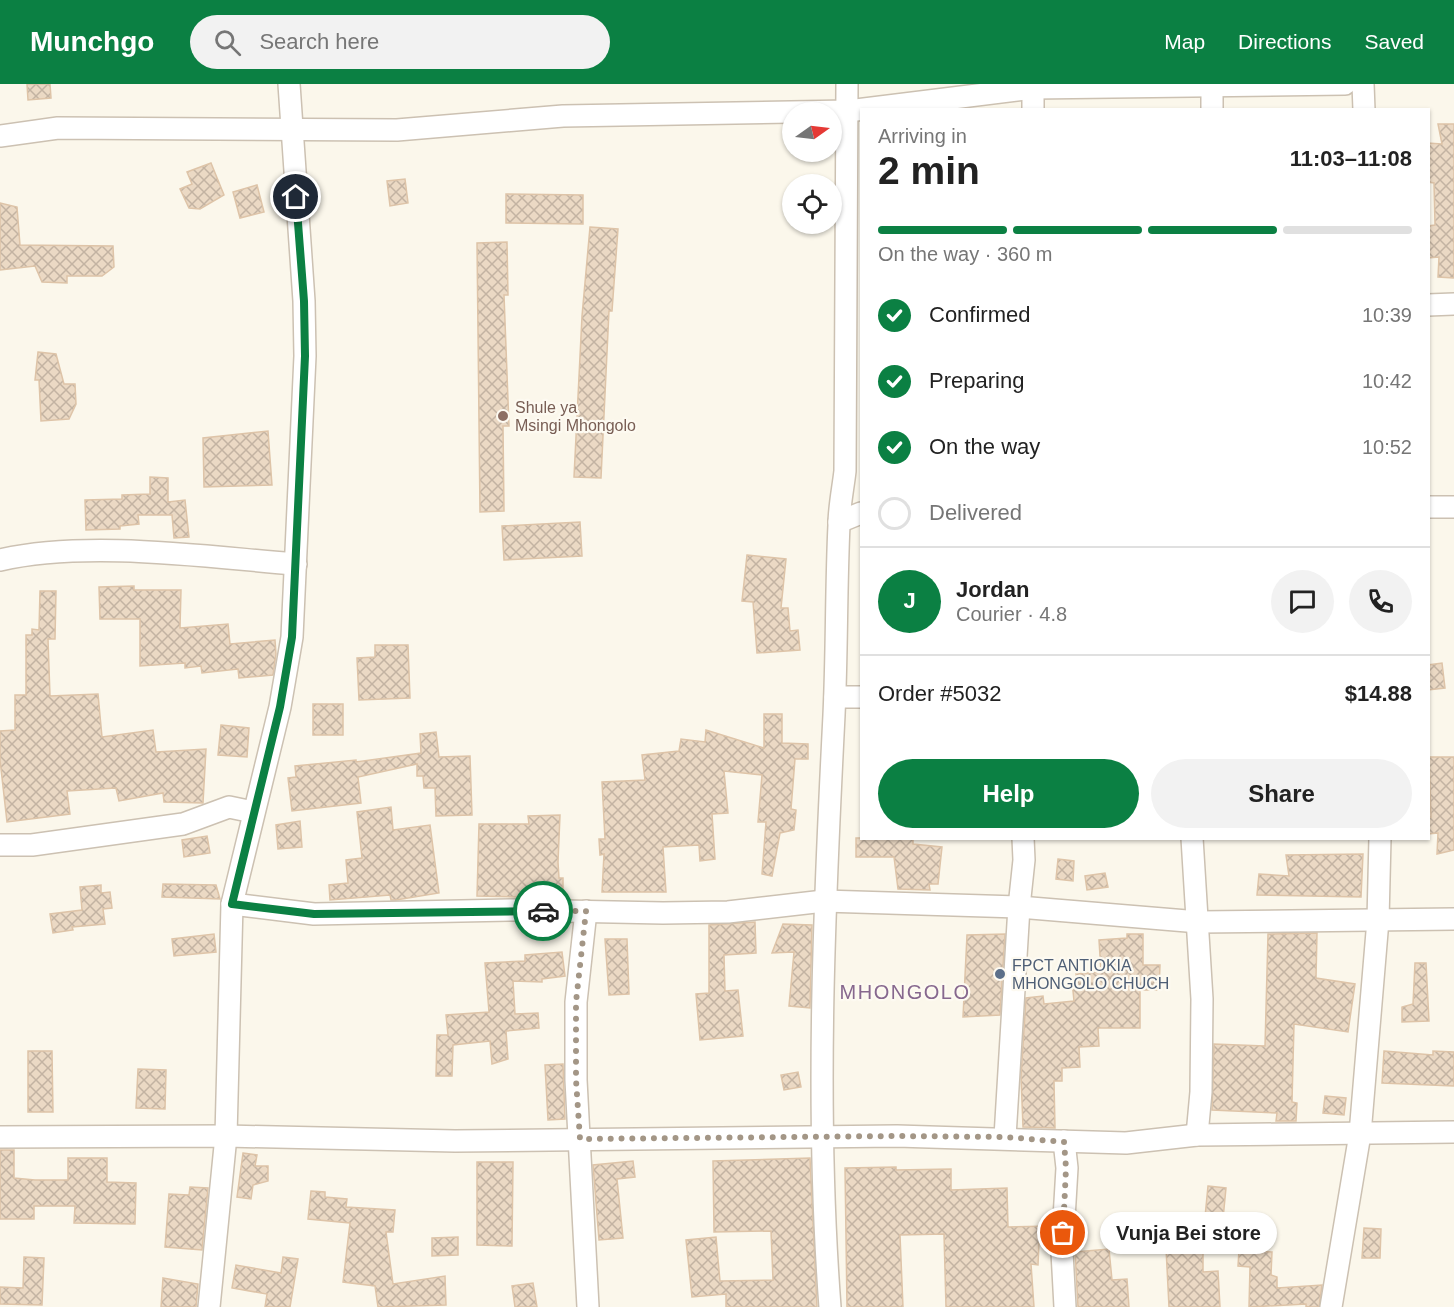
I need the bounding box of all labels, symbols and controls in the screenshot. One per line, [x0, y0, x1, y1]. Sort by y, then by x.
search box [190, 15, 610, 69]
text: Munchgo [30, 26, 154, 57]
icon: search [211, 26, 244, 59]
text: Search here [259, 29, 379, 54]
text: Map [1164, 30, 1205, 53]
text: Directions [1238, 30, 1331, 53]
text: Saved [1364, 30, 1424, 53]
north arrow [782, 102, 842, 162]
map controls [782, 102, 842, 234]
text: Arriving in [878, 125, 967, 147]
text: 11:03–11:08 [1290, 146, 1412, 171]
text: 2 min [878, 149, 980, 192]
pin [270, 171, 321, 222]
button: locate [782, 174, 842, 234]
icon: home [279, 180, 312, 213]
text: On the way · 360 m [878, 243, 1053, 265]
icon: check [878, 299, 911, 332]
text: Confirmed [929, 302, 1030, 327]
text: 10:39 [1362, 304, 1412, 326]
icon: check [878, 365, 911, 398]
text: Preparing [929, 368, 1024, 393]
text: 10:42 [1362, 370, 1412, 392]
place label: Shule ya Msingi Mhongolo [515, 399, 636, 434]
marker: Shule ya Msingi Mhongolo [496, 409, 510, 423]
icon: check [878, 431, 911, 464]
text: On the way [929, 434, 1040, 459]
text: 10:52 [1362, 436, 1412, 458]
text: Delivered [929, 500, 1022, 525]
button: chat [1271, 570, 1334, 633]
button: phone [1349, 570, 1412, 633]
text: Jordan [956, 577, 1029, 602]
text: J [903, 588, 916, 613]
text: Courier · 4.8 [956, 603, 1067, 625]
text: Order #5032 [878, 681, 1002, 706]
text: $14.88 [1345, 681, 1412, 706]
button: Help [878, 759, 1139, 828]
button: Share [1151, 759, 1412, 828]
courier [513, 881, 573, 941]
icon: car [527, 895, 560, 928]
place label: FPCT ANTIOKIA MHONGOLO CHUCH [1012, 957, 1169, 992]
marker: FPCT ANTIOKIA MHONGOLO CHUCH [993, 967, 1007, 981]
district label: MHONGOLO [840, 981, 970, 1003]
pin [1037, 1207, 1088, 1258]
callout: Vunja Bei store [1099, 1212, 1276, 1254]
icon: bag [1046, 1216, 1079, 1249]
text: Vunja Bei store [1116, 1222, 1261, 1244]

